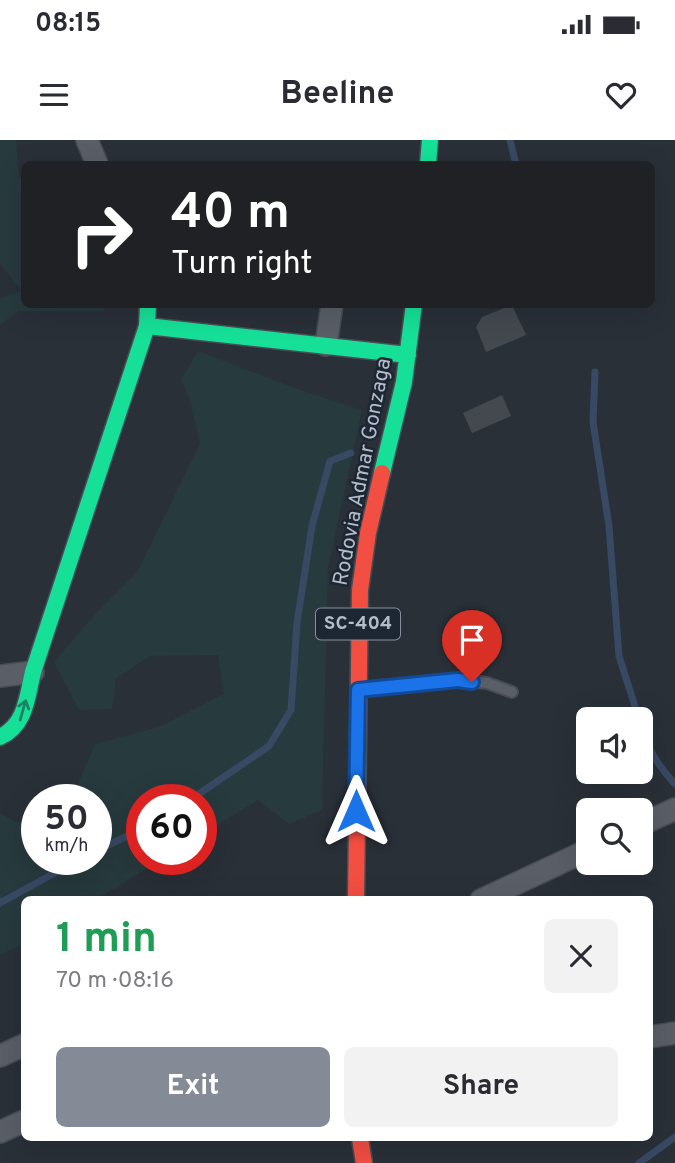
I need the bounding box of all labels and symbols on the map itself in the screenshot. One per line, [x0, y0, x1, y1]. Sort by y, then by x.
street label: Rodovia Admar Gonzaga [328, 356, 398, 588]
road number: SC-404 [316, 608, 400, 639]
pin [442, 610, 502, 682]
one-way arrow [18, 699, 31, 721]
position arrow [319, 774, 393, 848]
speed limit sign: 60 [126, 784, 217, 875]

